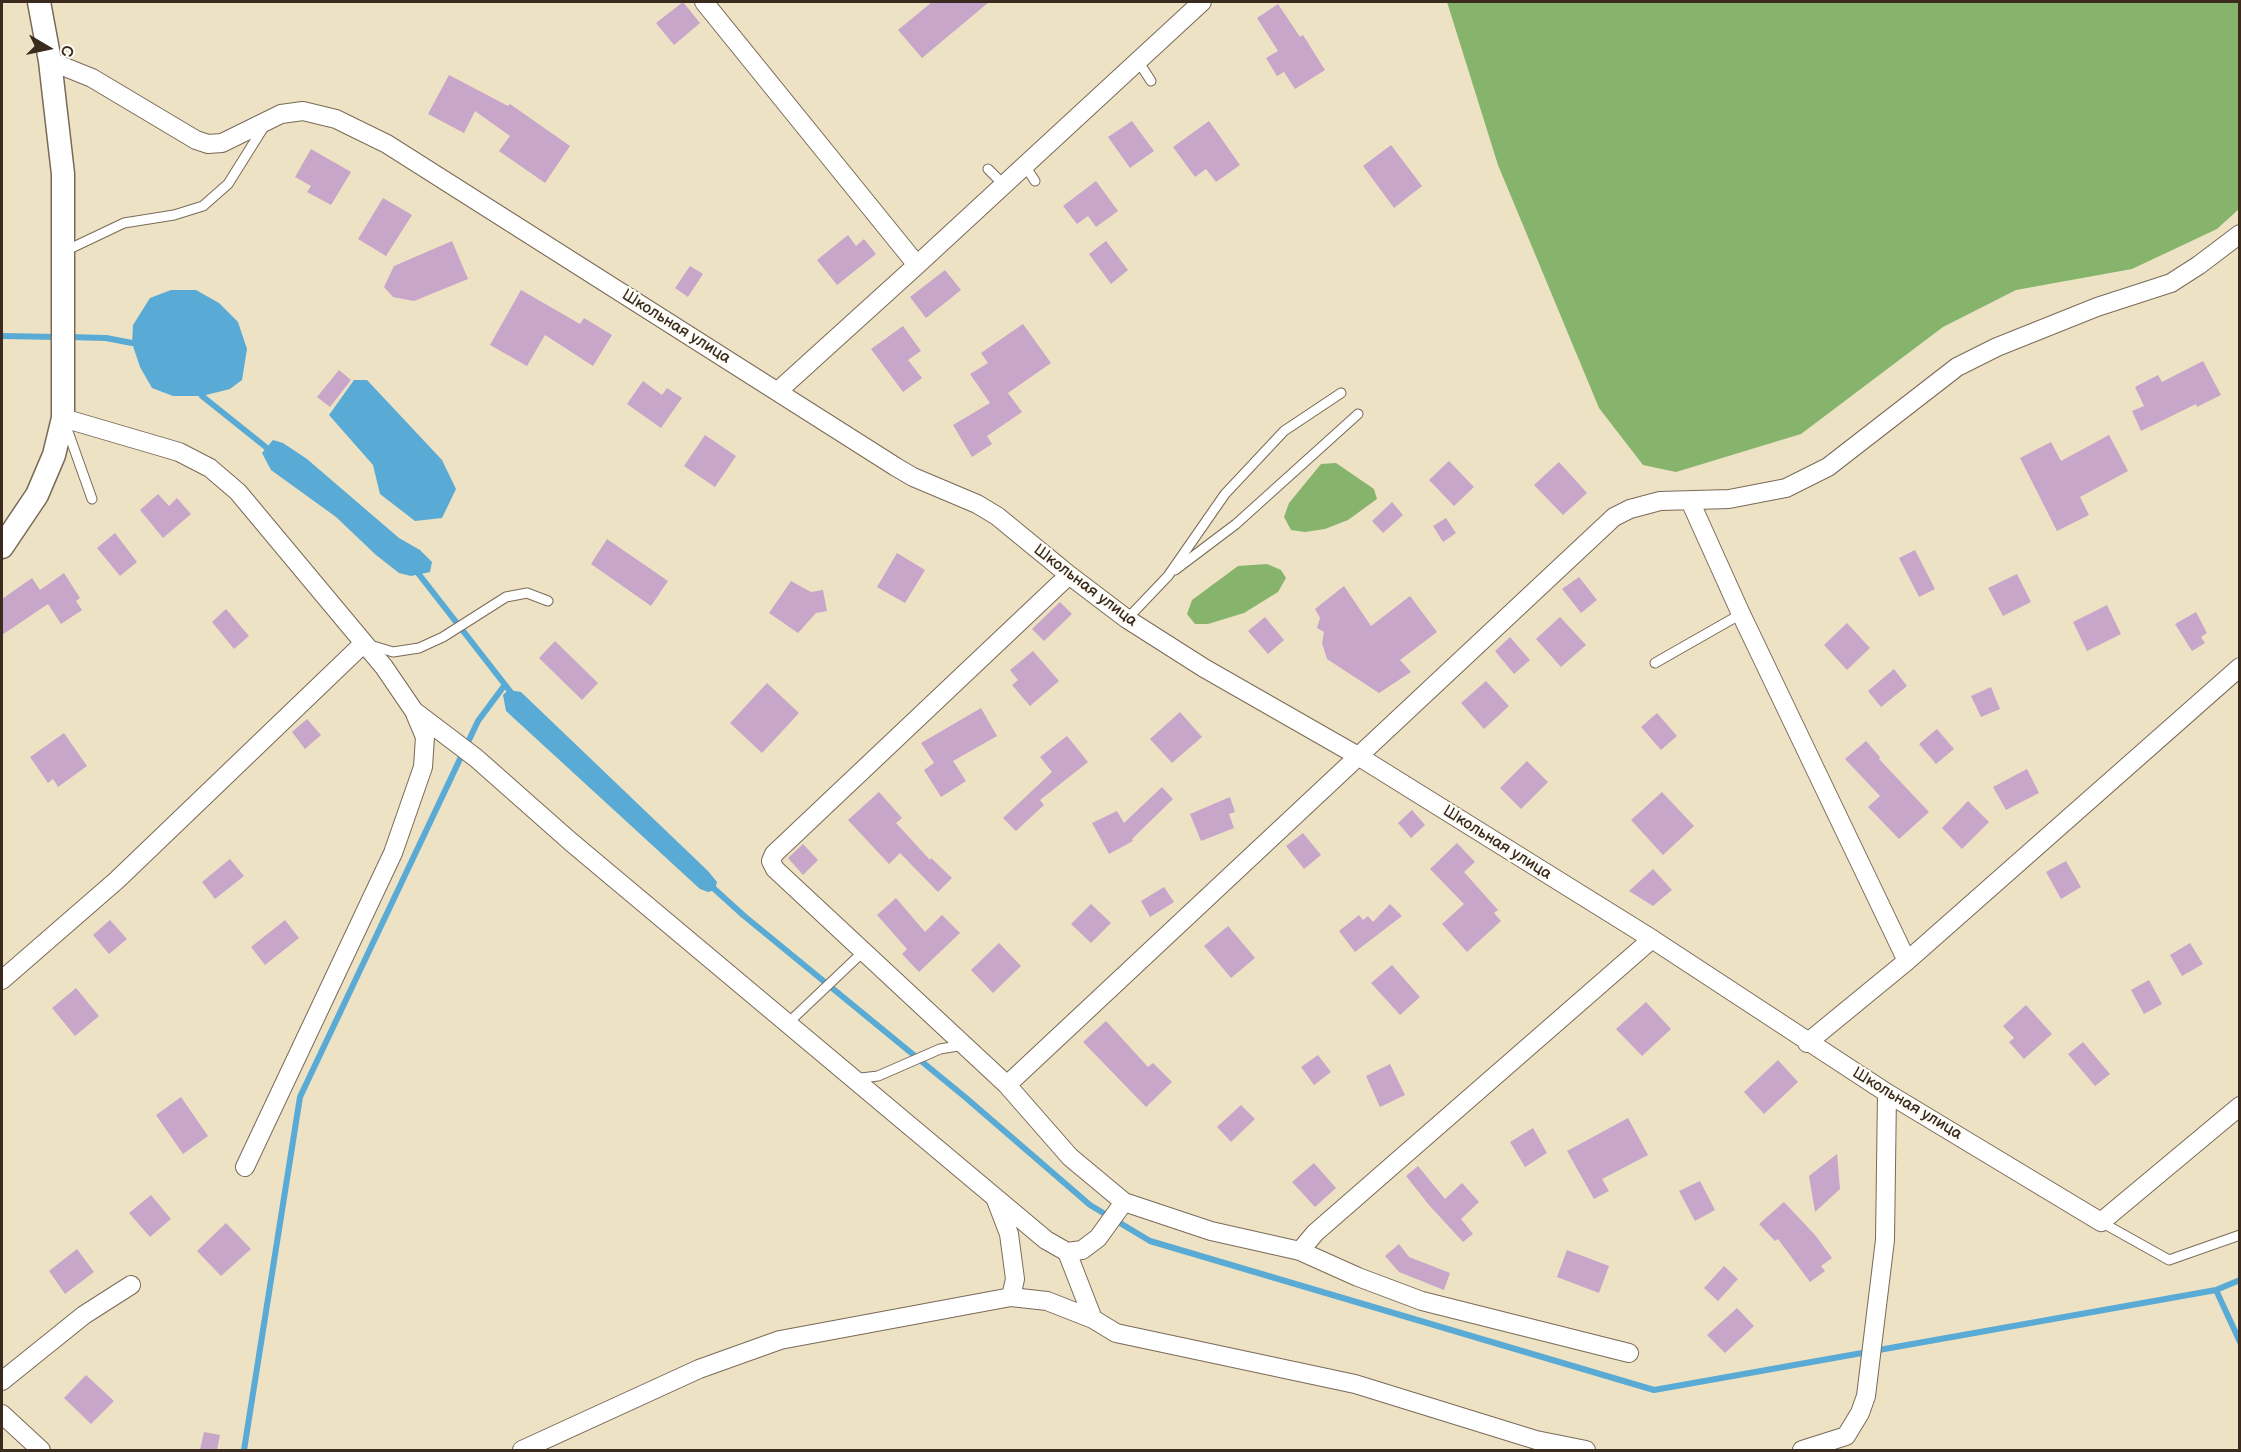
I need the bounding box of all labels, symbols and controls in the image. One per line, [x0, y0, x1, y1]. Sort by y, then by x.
north arrow [18, 18, 78, 78]
text: С [56, 44, 77, 58]
street label: Школьная улица [618, 286, 734, 368]
street label: Школьная улица [1029, 541, 1141, 631]
street label: Школьная улица [1439, 802, 1555, 884]
street label: Школьная улица [1849, 1064, 1965, 1144]

